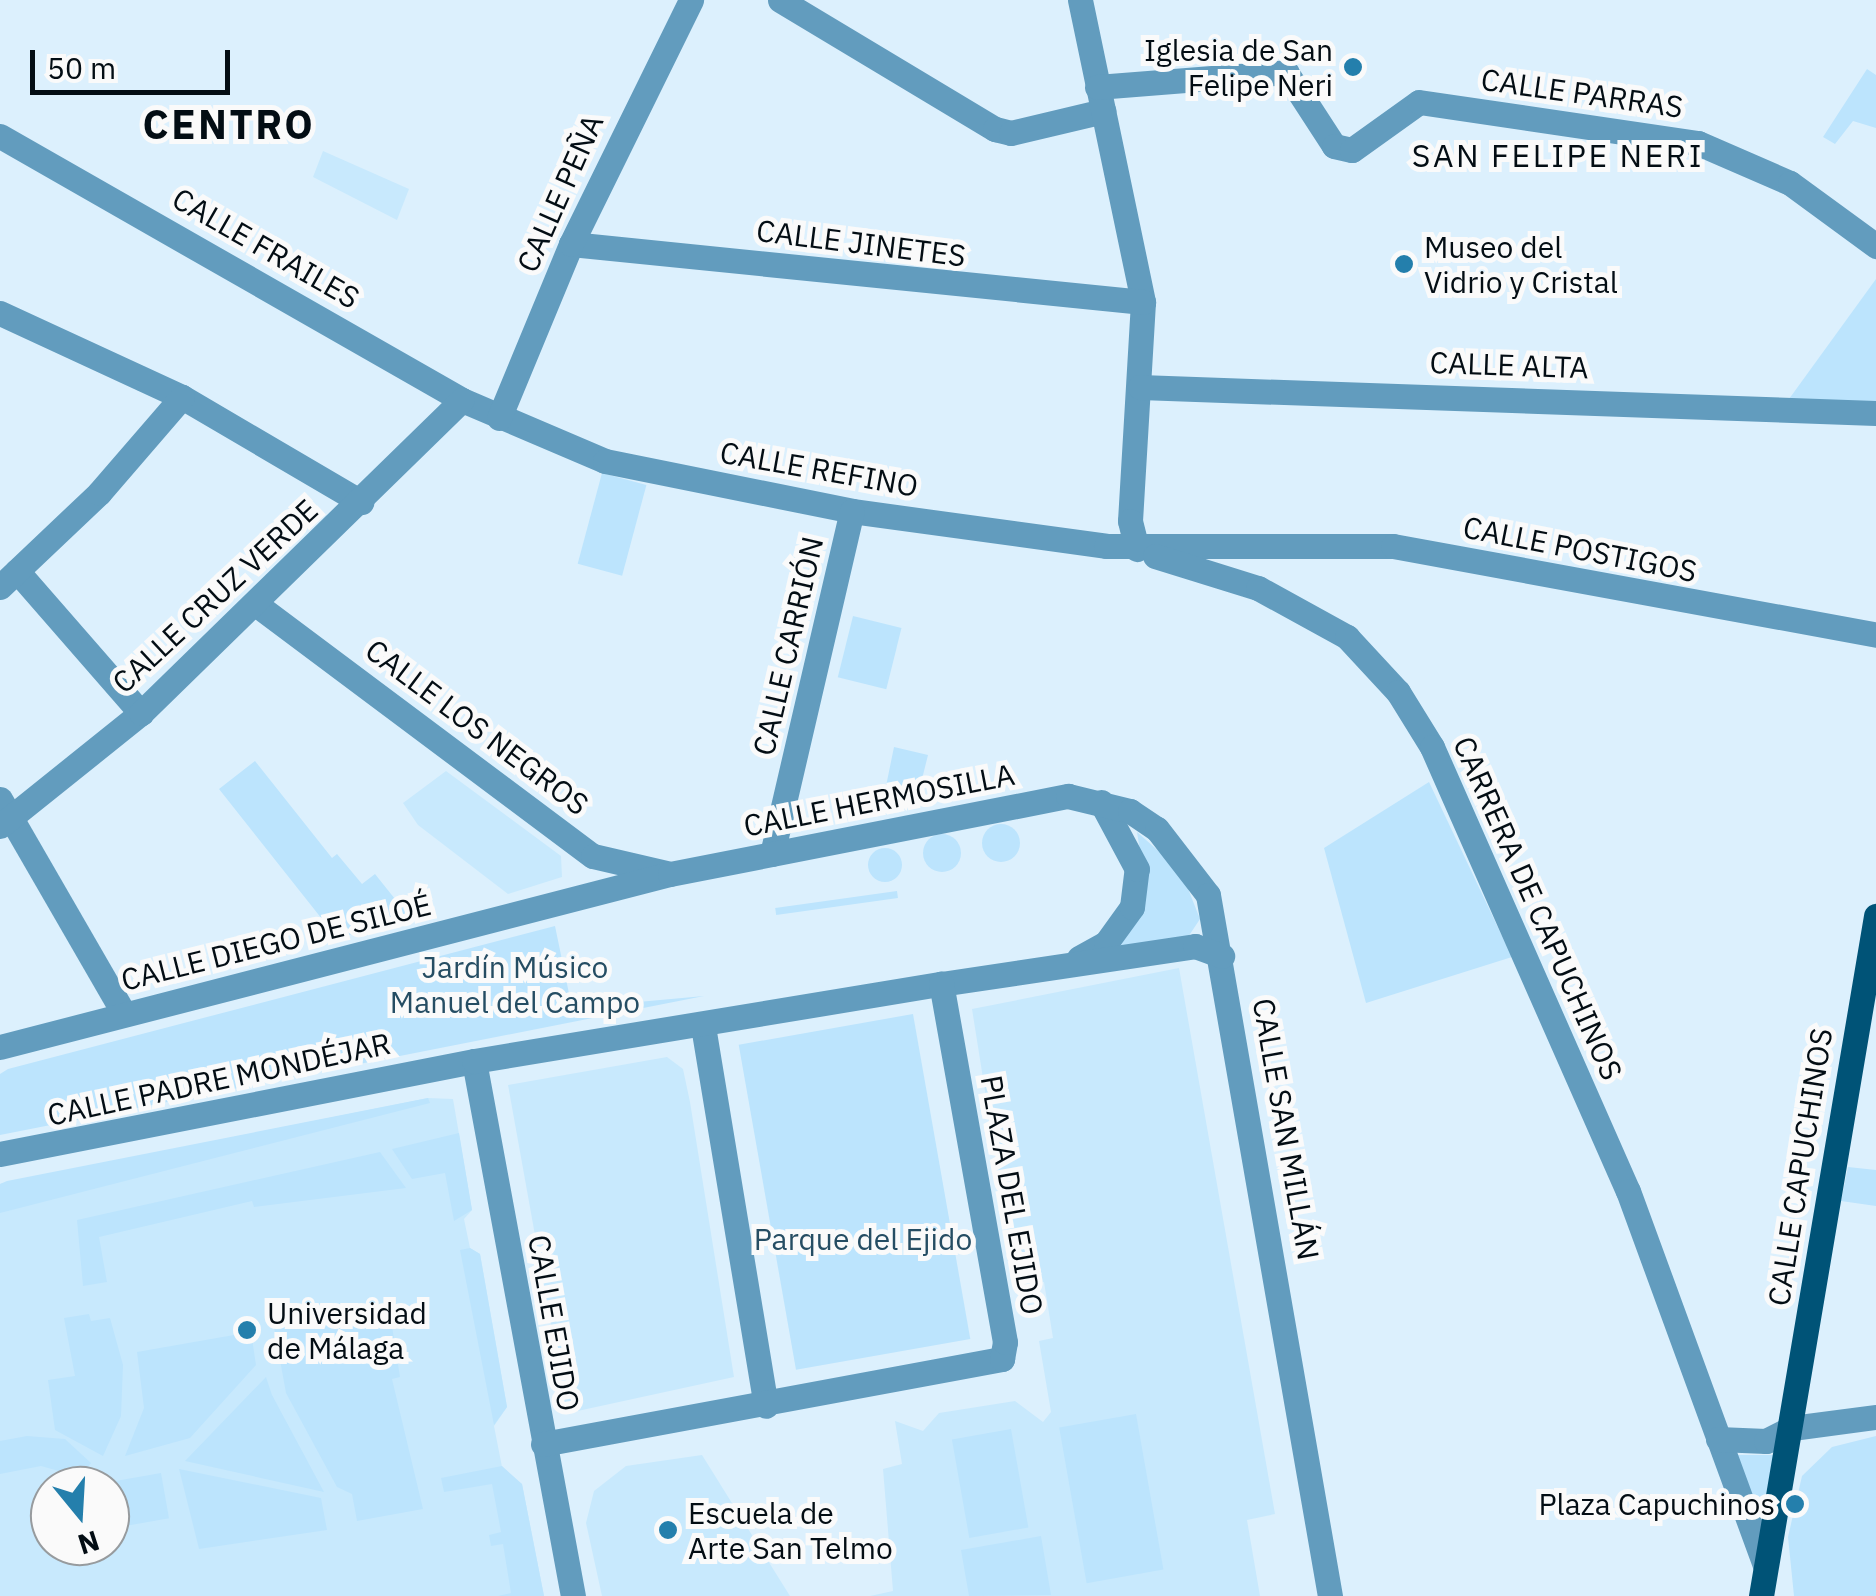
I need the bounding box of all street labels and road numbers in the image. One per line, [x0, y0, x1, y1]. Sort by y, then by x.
street label: CALLE PARRAS [1479, 61, 1685, 125]
street label: CALLE PEÑA [509, 109, 611, 277]
street label: CALLE FRAILES [166, 180, 366, 316]
street label: CALLE JINETES [754, 212, 968, 274]
street label: CALLE ALTA [1429, 344, 1589, 386]
street label: CALLE REFINO [717, 434, 921, 504]
street label: CALLE CRUZ VERDE [105, 492, 325, 700]
street label: CALLE POSTIGOS [1460, 509, 1700, 589]
street label: CALLE CARRIÓN [745, 533, 831, 759]
street label: CALLE LOS NEGROS [359, 632, 595, 822]
street label: CARRERA DE CAPUCHINOS [1446, 731, 1630, 1085]
street label: CALLE HERMOSILLA [740, 756, 1018, 844]
street label: CALLE DIEGO DE SILOÉ [117, 886, 435, 998]
street label: CALLE SAN MILLÁN [1245, 995, 1327, 1263]
street label: CALLE PADRE MONDÉJAR [44, 1025, 394, 1133]
street label: CALLE CAPUCHINOS [1760, 1026, 1840, 1308]
street label: PLAZA DEL EJIDO [973, 1073, 1051, 1317]
street label: CALLE EJIDO [521, 1232, 587, 1414]

